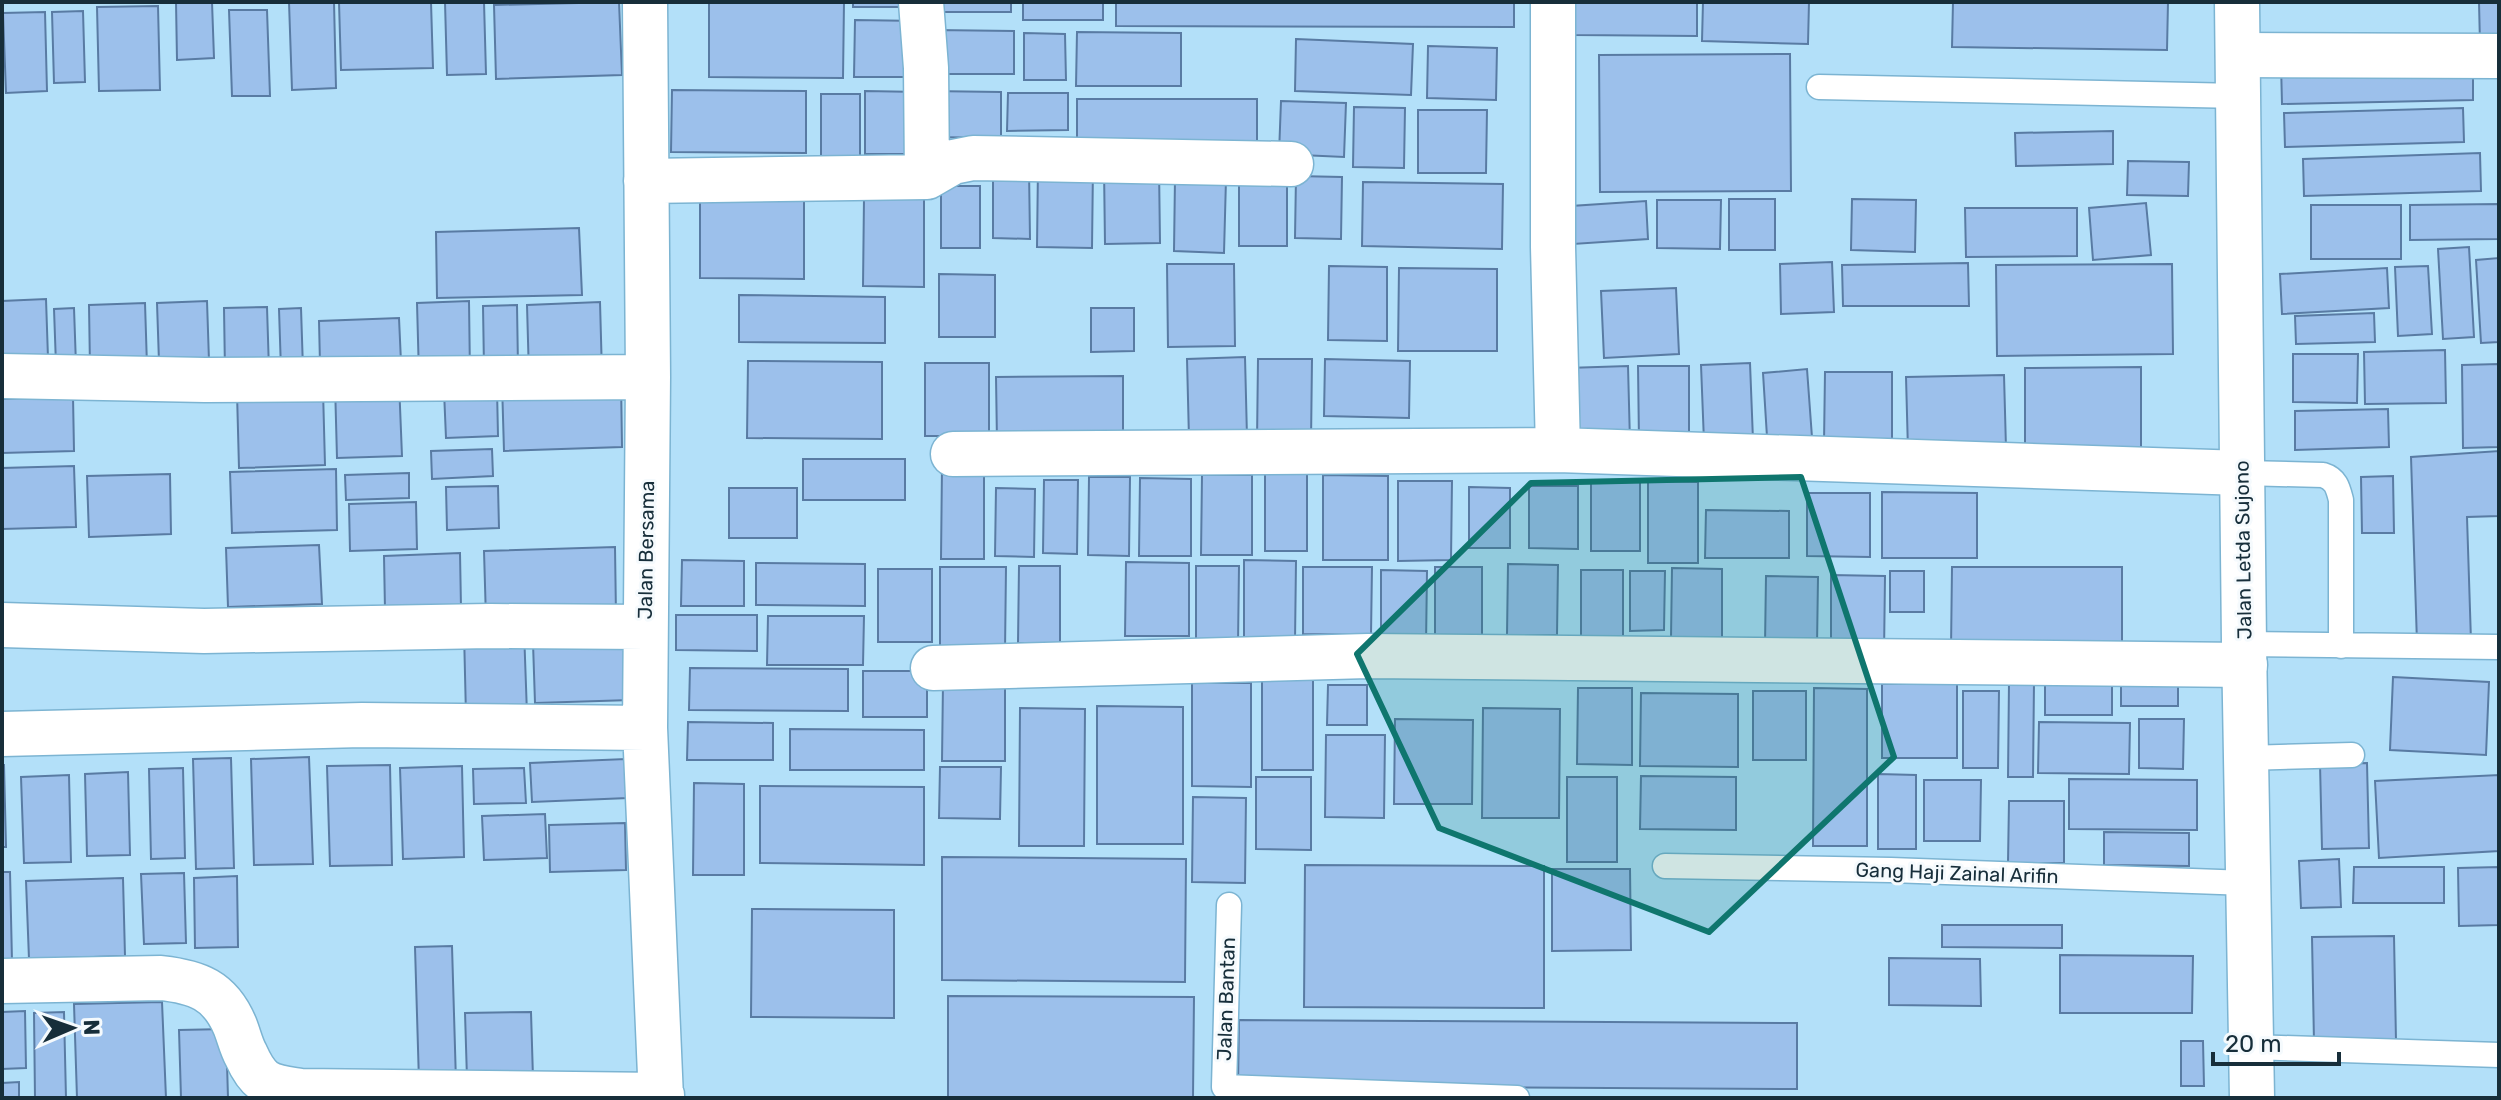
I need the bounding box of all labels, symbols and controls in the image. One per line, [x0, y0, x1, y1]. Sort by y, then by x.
street label: Jalan Letda Sujono [2229, 460, 2257, 640]
street label: Jalan Bersama [633, 480, 659, 620]
street label: Gang Haji Zainal Arifin [1855, 857, 2059, 889]
street label: Jalan Bantan [1212, 937, 1240, 1061]
north arrow [32, 988, 112, 1068]
scale bar [2213, 1016, 2339, 1066]
text: N [78, 1019, 105, 1036]
text: 20 m [2225, 1030, 2282, 1058]

